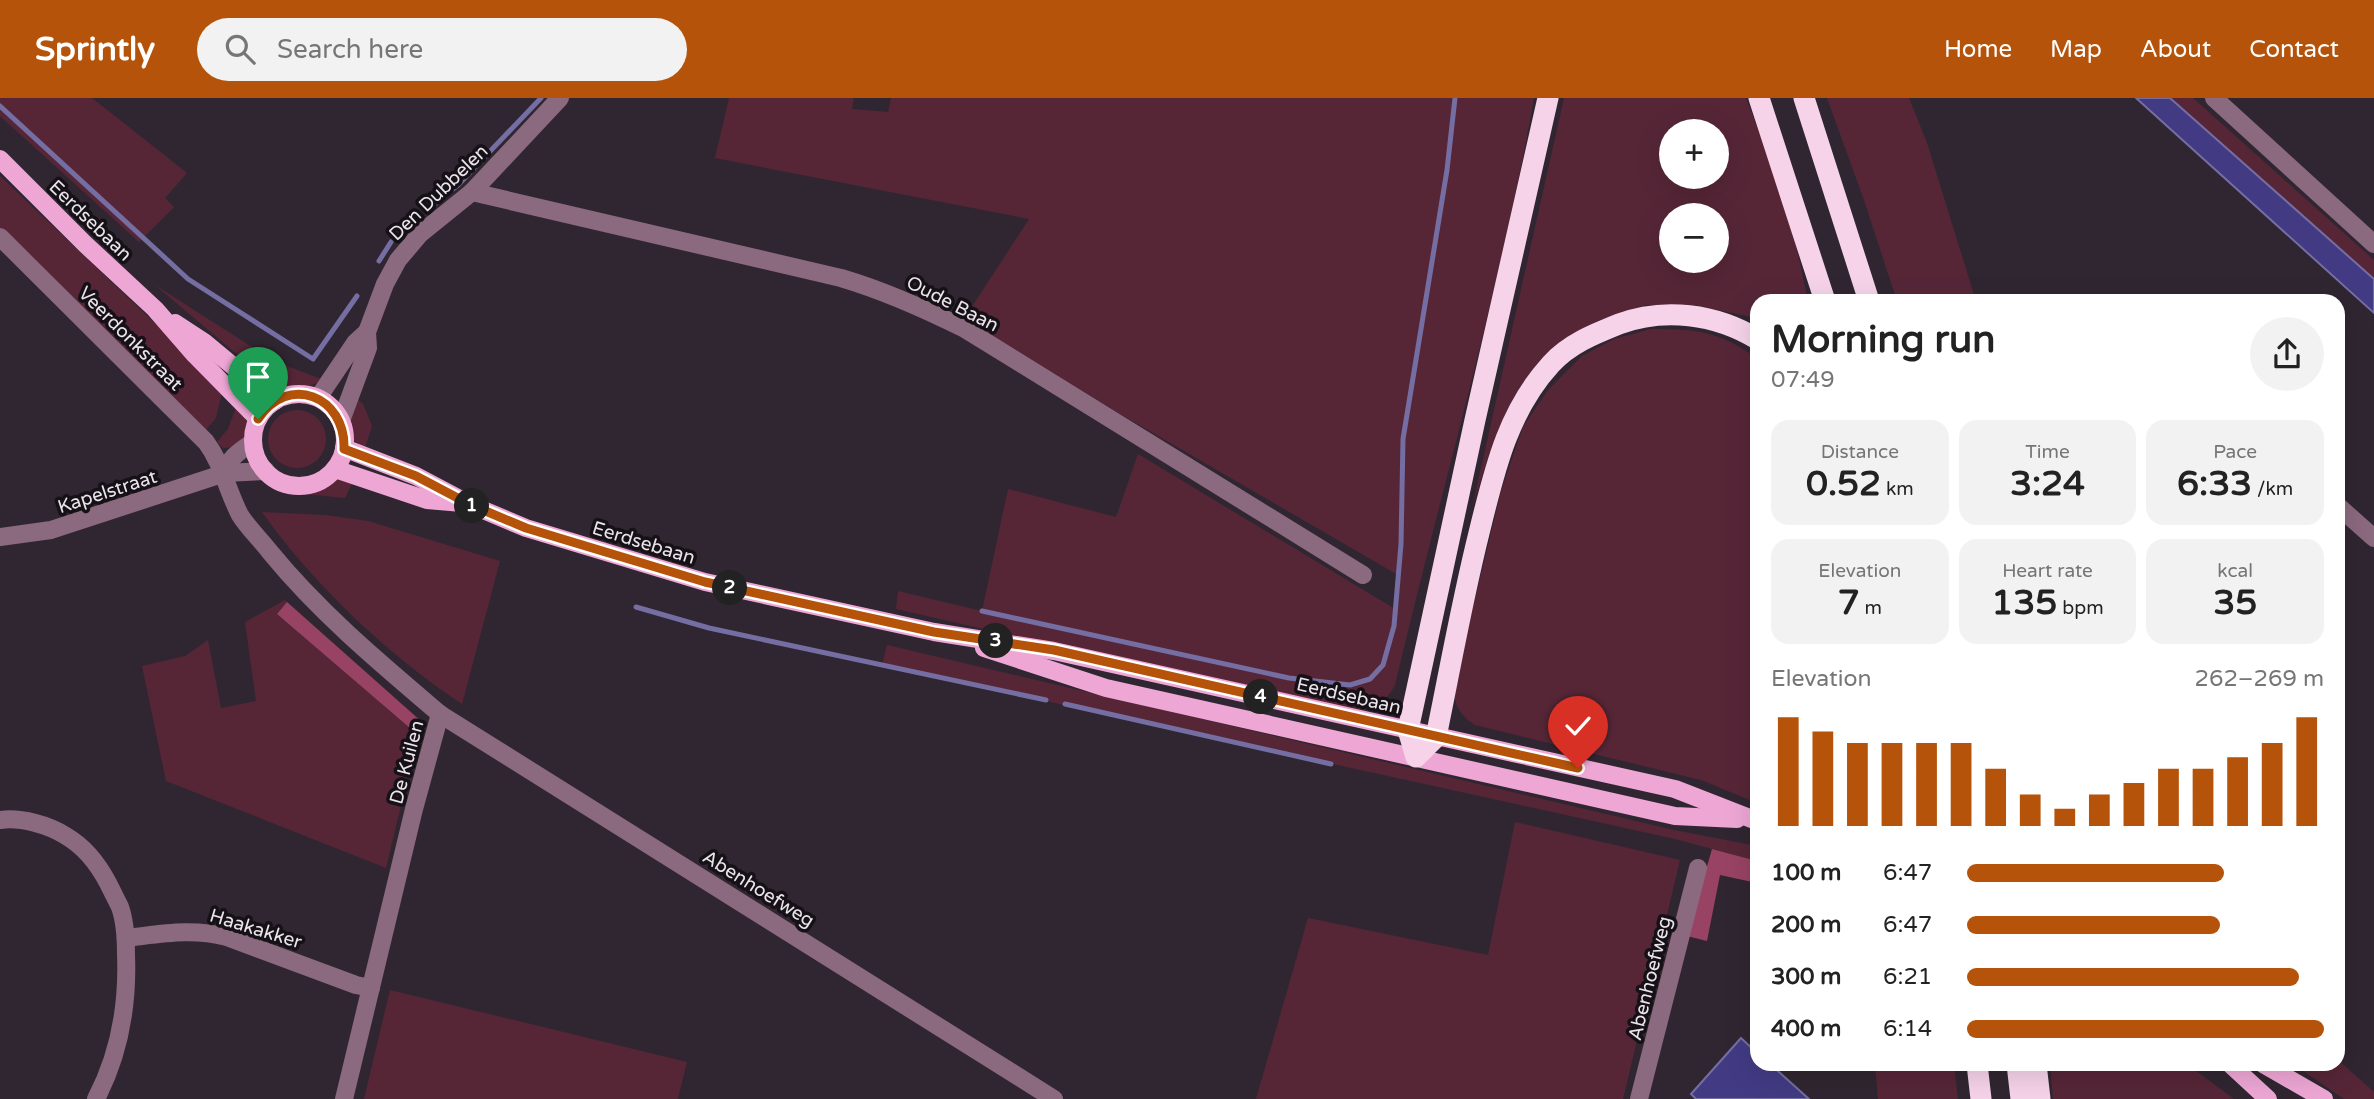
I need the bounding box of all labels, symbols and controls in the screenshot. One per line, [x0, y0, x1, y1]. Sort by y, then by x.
search box [197, 18, 687, 81]
text: Sprintly [35, 30, 155, 69]
icon: search [221, 30, 259, 68]
text: Search here [277, 34, 423, 65]
text: Home [1944, 35, 2012, 64]
text: Map [2050, 35, 2102, 64]
text: About [2140, 35, 2211, 64]
text: Contact [2249, 35, 2339, 64]
map controls [1659, 119, 1729, 273]
button: + [1659, 119, 1729, 189]
street label: Den Dubbelen [385, 140, 493, 245]
street label: Eerdsebaan [44, 176, 136, 266]
button: − [1659, 203, 1729, 273]
street label: Oude Baan [903, 271, 1002, 337]
street label: Veerdonkstraat [74, 282, 187, 395]
text: Morning run [1771, 317, 1995, 363]
button: share [2250, 317, 2324, 391]
pin [228, 347, 288, 419]
icon: arrive [239, 358, 277, 396]
text: 07:49 [1771, 366, 1835, 394]
text: Distance [1821, 441, 1899, 463]
text: Time [2025, 441, 2070, 463]
text: Pace [2213, 441, 2257, 463]
text: 0.52 [1806, 463, 1881, 505]
text: 3:24 [2010, 463, 2085, 505]
text: 6:33 [2177, 463, 2252, 505]
street label: Kapelstraat [55, 466, 160, 518]
text: km [1881, 478, 1914, 500]
text: /km [2252, 478, 2293, 500]
pin: 1 [454, 488, 490, 524]
text: 1 [466, 494, 477, 516]
street label: Eerdsebaan [590, 517, 698, 569]
text: Elevation [1818, 560, 1901, 582]
text: Heart rate [2002, 560, 2093, 582]
text: kcal [2217, 560, 2253, 582]
pin: 2 [712, 570, 748, 606]
text: 2 [724, 576, 735, 598]
text: 7 [1838, 582, 1860, 624]
text: 135 [1991, 582, 2057, 624]
text: 35 [2213, 582, 2257, 624]
text: m [1860, 597, 1882, 619]
text: bpm [2057, 597, 2104, 619]
pin: 3 [978, 624, 1014, 658]
text: 3 [990, 629, 1001, 651]
text: Elevation [1771, 665, 1872, 693]
text: 262–269 m [2195, 665, 2324, 693]
street label: Eerdsebaan [1294, 673, 1403, 719]
pin: 4 [1244, 680, 1278, 714]
text: 4 [1255, 685, 1266, 707]
pin [1548, 696, 1608, 768]
icon: check [1559, 707, 1597, 745]
street label: De Kuilen [385, 718, 429, 806]
street label: Abenhoefweg [699, 846, 818, 932]
text: 100 m [1771, 859, 1841, 887]
text: 6:47 [1883, 859, 1932, 887]
street label: Haakakker [207, 905, 305, 954]
text: 200 m [1771, 911, 1841, 939]
text: 6:47 [1883, 911, 1932, 939]
street label: Abenhoefweg [1624, 914, 1676, 1043]
text: 300 m [1771, 963, 1841, 991]
text: 6:21 [1883, 963, 1932, 991]
text: 400 m [1771, 1015, 1841, 1043]
text: 6:14 [1883, 1015, 1932, 1043]

